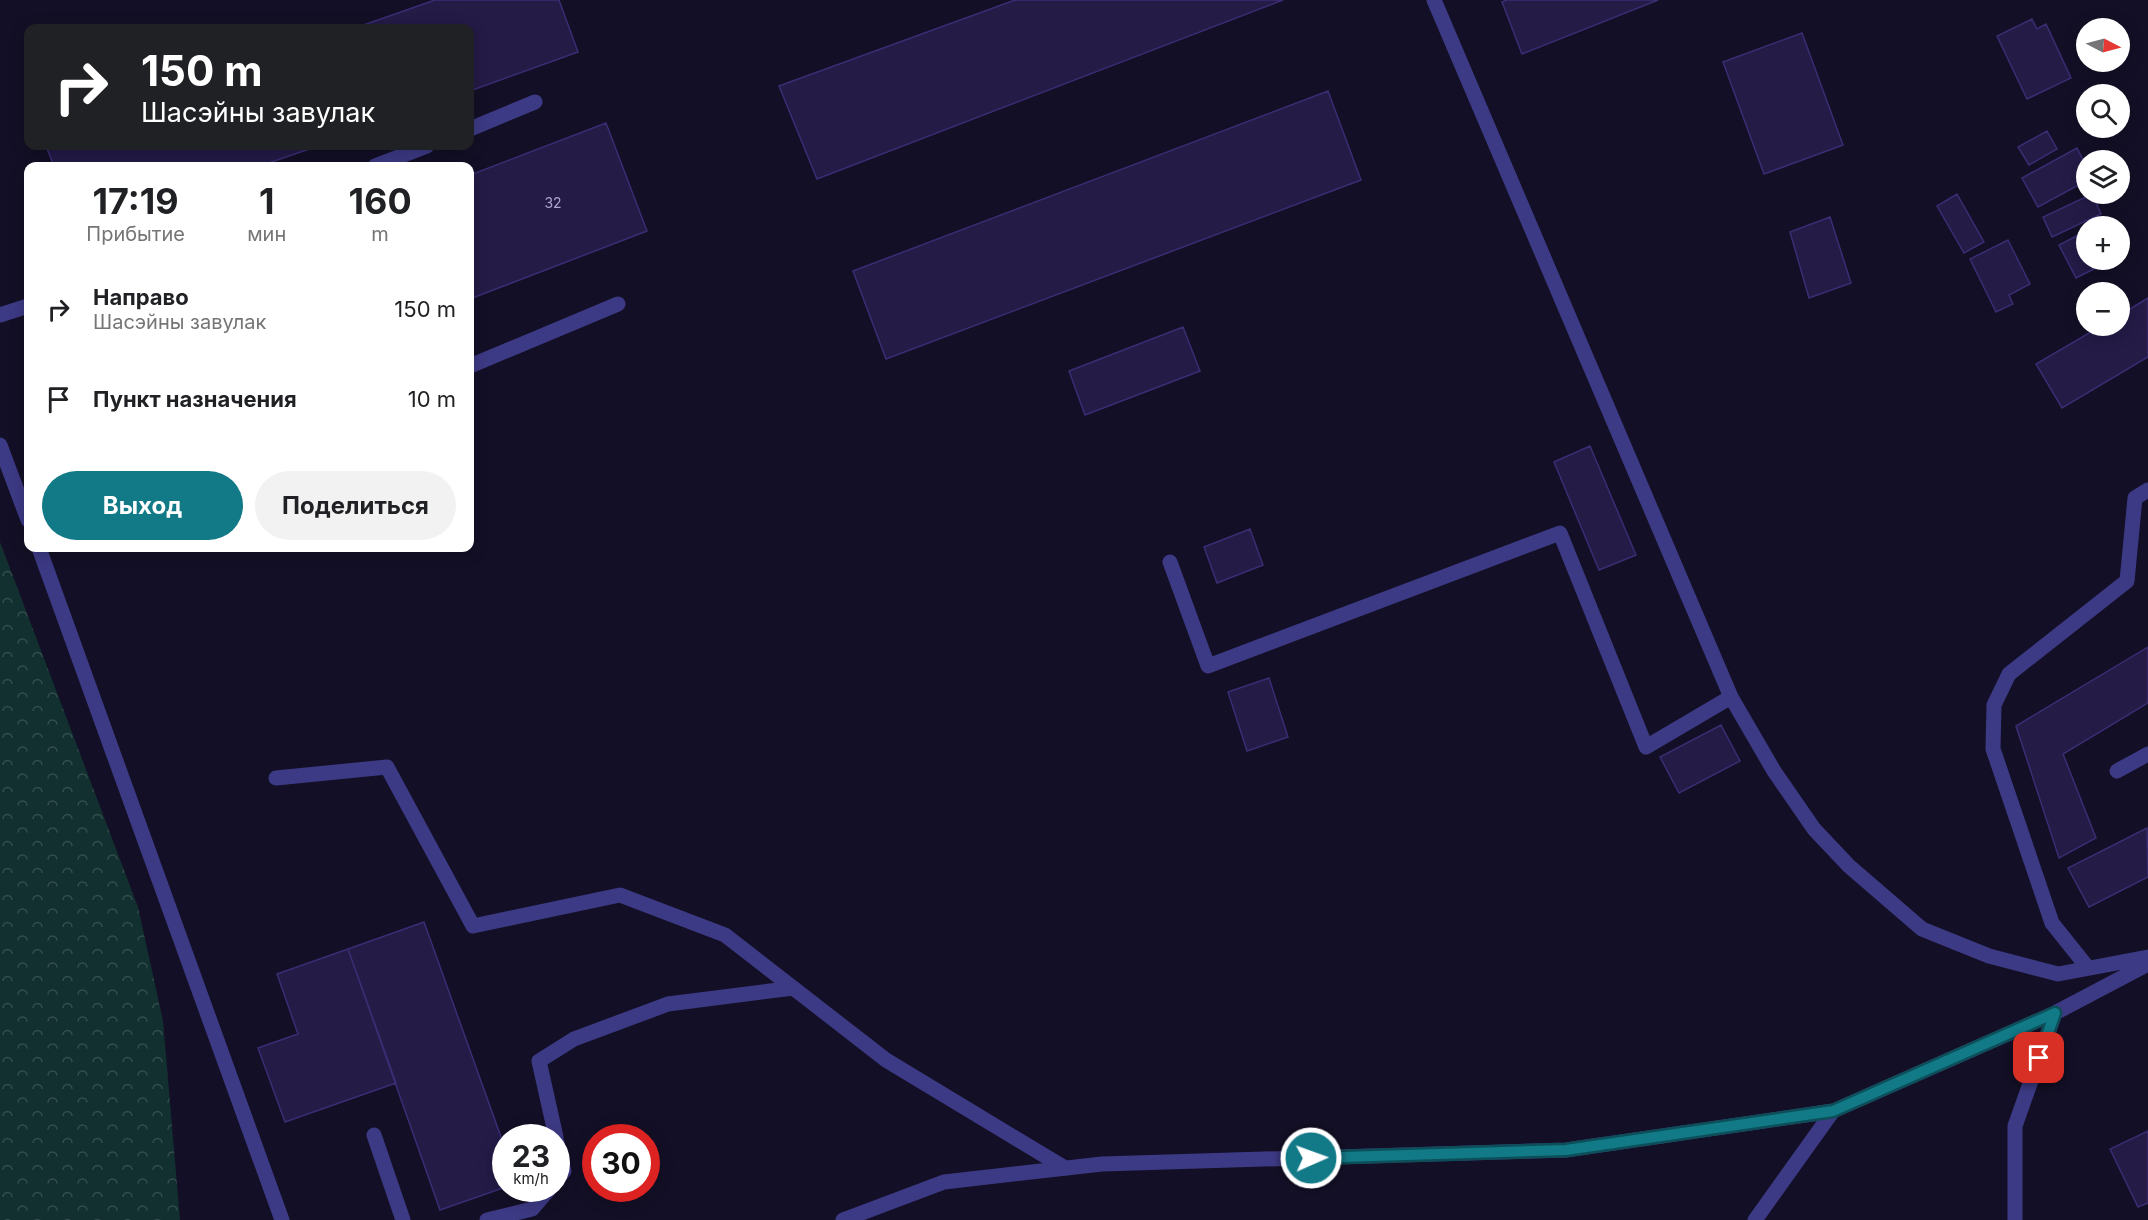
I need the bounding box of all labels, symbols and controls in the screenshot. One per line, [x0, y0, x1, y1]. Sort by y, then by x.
north arrow [2076, 18, 2130, 72]
map controls [2076, 18, 2130, 336]
text: 150 m [141, 45, 263, 96]
icon: right [42, 48, 120, 126]
button: search [2076, 84, 2130, 138]
text: Шасэйны завулак [141, 96, 375, 129]
button: layers [2076, 150, 2130, 204]
text: 17:19 [93, 179, 179, 223]
text: 1 [259, 179, 274, 223]
text: 160 [349, 179, 412, 223]
house number: 32 [544, 194, 562, 211]
button: + [2076, 216, 2130, 270]
text: Прибытие [86, 222, 185, 246]
text: мин [247, 222, 286, 246]
text: m [371, 222, 389, 246]
button: − [2076, 282, 2130, 336]
text: Направо [93, 284, 189, 310]
icon: right [42, 293, 75, 326]
text: 150 m [394, 296, 456, 322]
text: Шасэйны завулак [93, 310, 266, 334]
icon: arrive [42, 383, 75, 416]
text: Пункт назначения [93, 386, 297, 412]
text: 10 m [408, 386, 456, 412]
button: Выход [42, 471, 243, 540]
button: Поделиться [255, 471, 456, 540]
pin [2013, 1032, 2064, 1083]
icon: arrive [2022, 1041, 2055, 1074]
speed limit sign: 30 [582, 1124, 660, 1202]
position arrow [1279, 1126, 1343, 1190]
text: 23 [512, 1138, 550, 1174]
text: km/h [513, 1169, 549, 1188]

